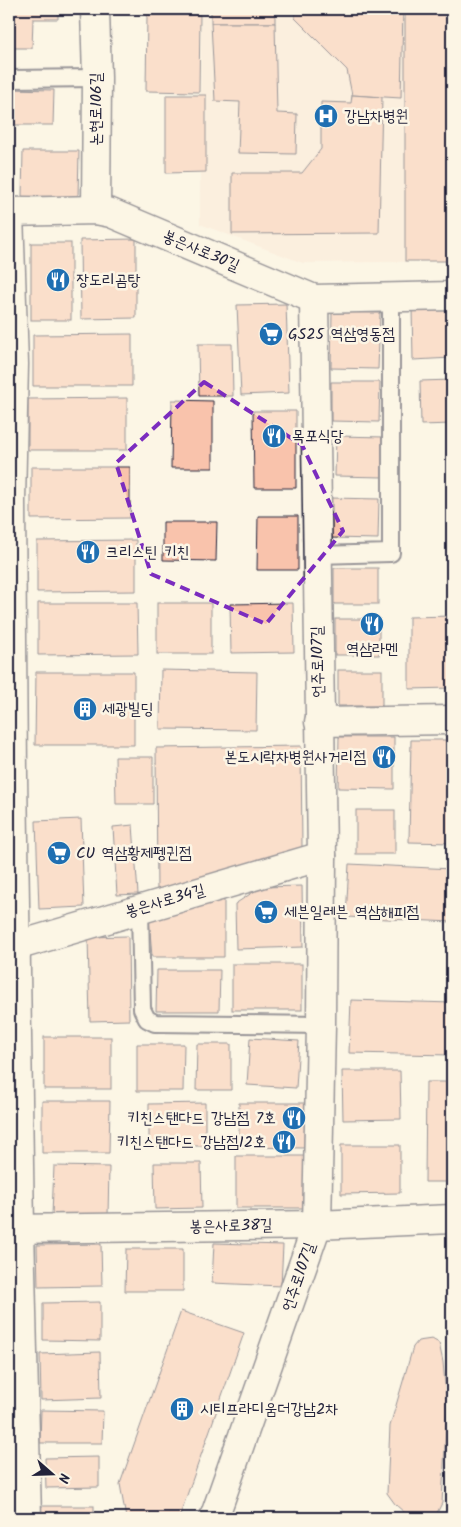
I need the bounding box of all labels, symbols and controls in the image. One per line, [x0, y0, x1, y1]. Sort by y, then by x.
street label: 논현로106길 [84, 72, 109, 146]
hospital icon: 강남차병원 [313, 103, 339, 129]
place label: 강남차병원 [344, 104, 408, 129]
street label: 봉은사로30길 [159, 224, 244, 278]
restaurant icon: 장도리곰탕 [45, 267, 71, 293]
place label: 장도리곰탕 [76, 268, 141, 293]
supermarket icon: GS25 역삼영동점 [258, 321, 284, 347]
place label: GS25 역삼영동점 [288, 322, 395, 347]
restaurant icon: 목포식당 [261, 423, 287, 449]
place label: 목포식당 [292, 424, 344, 449]
restaurant icon: 크리스틴 키친 [75, 539, 101, 565]
place label: 크리스틴 키친 [106, 540, 190, 565]
restaurant icon: 역삼라멘 [359, 611, 385, 637]
street label: 언주로107길 [305, 626, 331, 698]
place label: 역삼라멘 [346, 637, 398, 662]
building icon: 세광빌딩 [72, 696, 98, 722]
place label: 세광빌딩 [102, 697, 154, 722]
restaurant icon: 본도시락차병원사거리점 [371, 744, 397, 770]
place label: 본도시락차병원사거리점 [224, 745, 366, 770]
supermarket icon: CU 역삼황제펭귄점 [46, 840, 72, 866]
place label: CU 역삼황제펭귄점 [76, 841, 192, 866]
street label: 봉은사로34길 [122, 878, 208, 924]
supermarket icon: 세븐일레븐 역삼해피점 [253, 899, 279, 925]
place label: 세븐일레븐 역삼해피점 [284, 900, 419, 925]
restaurant icon: 키친스탠다드 강남점 7호 [281, 1105, 307, 1131]
place label: 키친스탠다드 강남점 7호 [127, 1106, 276, 1131]
restaurant icon: 키친스탠다드 강남점12호 [271, 1129, 297, 1155]
place label: 키친스탠다드 강남점12호 [117, 1130, 266, 1155]
street label: 봉은사로38길 [189, 1213, 273, 1239]
street label: 언주로107길 [275, 1239, 323, 1315]
building icon: 시티프라디움더강남2차 [169, 1396, 195, 1422]
place label: 시티프라디움더강남2차 [200, 1397, 338, 1422]
north arrow [28, 1450, 78, 1500]
text: N [51, 1470, 75, 1486]

